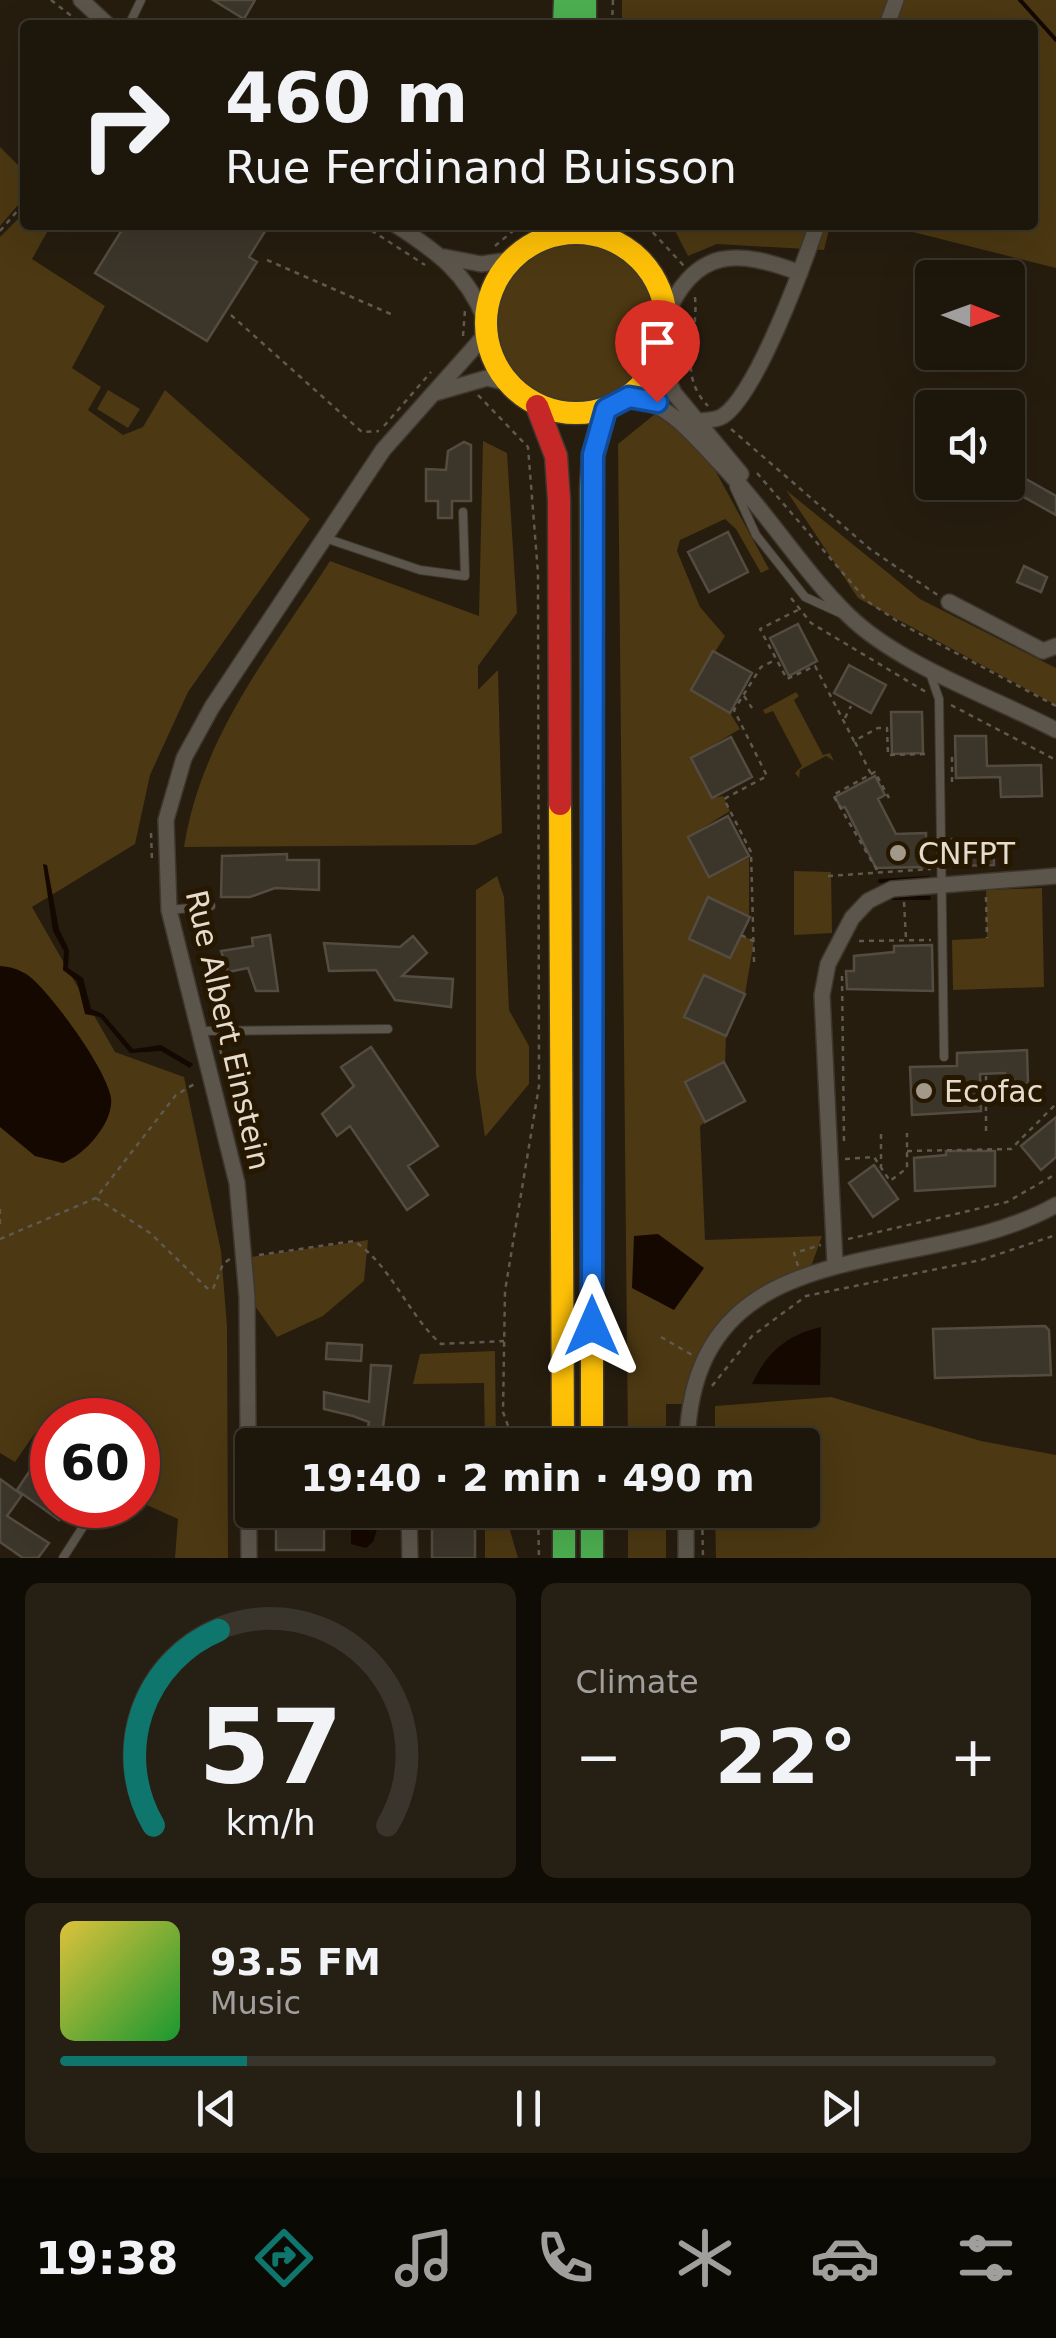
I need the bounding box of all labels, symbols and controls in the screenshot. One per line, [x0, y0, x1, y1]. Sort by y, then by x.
text: 460 m [225, 57, 468, 139]
icon: right [60, 60, 190, 190]
text: Rue Ferdinand Buisson [225, 141, 737, 194]
north arrow [915, 260, 1025, 370]
map controls [915, 260, 1025, 500]
pin [615, 300, 700, 403]
icon: arrive [630, 315, 685, 370]
button: sound [915, 390, 1025, 500]
place label: CNFPT [918, 836, 1016, 871]
marker: CNFPT [887, 842, 909, 864]
street label: Rue Albert Einstein [179, 887, 277, 1173]
place label: Ecofac [944, 1074, 1043, 1109]
marker: Ecofac [913, 1080, 935, 1102]
position arrow [540, 1274, 644, 1378]
speed limit sign: 60 [30, 1398, 160, 1528]
text: 19:40 · 2 min · 490 m [300, 1456, 755, 1500]
text: Climate [576, 1663, 699, 1701]
text: 57 [198, 1686, 343, 1808]
text: 22° [715, 1713, 857, 1801]
text: − [576, 1725, 622, 1789]
text: + [950, 1725, 996, 1789]
text: km/h [225, 1802, 315, 1843]
text: 93.5 FM [210, 1940, 381, 1984]
text: Music [210, 1984, 301, 2022]
icon: previous [189, 2081, 244, 2136]
icon: pause [501, 2081, 556, 2136]
icon: next [813, 2081, 868, 2136]
icon: directions [249, 2223, 319, 2293]
icon: music [389, 2223, 459, 2293]
icon: phone [530, 2223, 600, 2293]
icon: climate [670, 2223, 740, 2293]
icon: car [810, 2223, 880, 2293]
icon: filters [951, 2223, 1021, 2293]
text: 19:38 [35, 2232, 178, 2285]

